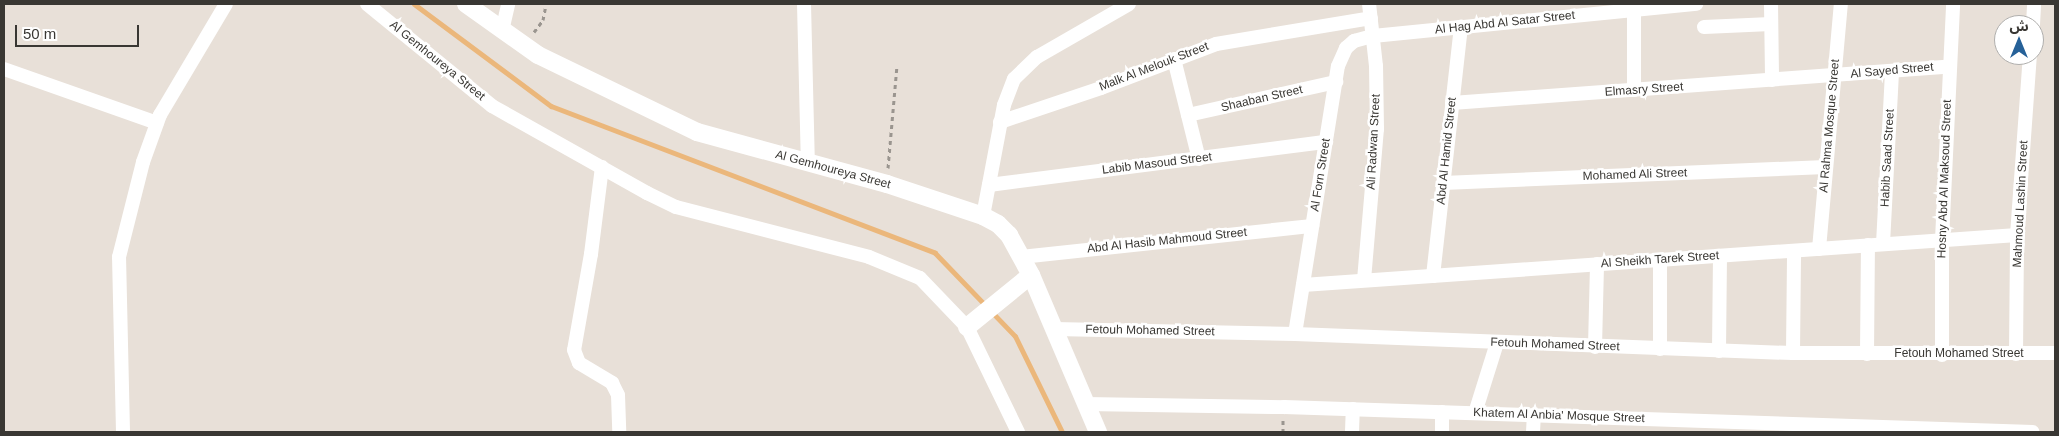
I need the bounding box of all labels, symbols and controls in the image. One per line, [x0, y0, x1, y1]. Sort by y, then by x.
street label: Al Hag Abd Al Satar Street [1434, 8, 1576, 38]
scale bar [18, 15, 141, 47]
north arrow [1994, 15, 2044, 65]
street label: Al Gemhoureya Street [386, 18, 488, 104]
text: ش [2009, 18, 2029, 34]
text: 50 m [23, 25, 56, 42]
street label: Malk Al Melouk Street [1097, 39, 1211, 95]
street label: Al Rahma Mosque Street [1817, 59, 1843, 193]
street label: Al Sayed Street [1850, 60, 1934, 82]
street label: Elmasry Street [1604, 80, 1684, 100]
street label: Shaaban Street [1220, 83, 1304, 115]
street label: Ali Radwan Street [1364, 94, 1384, 190]
street label: Abd Al Hamid Street [1434, 96, 1460, 206]
street label: Hosny Abd Al Maksoud Street [1935, 99, 1955, 259]
street label: Habib Saad Street [1878, 109, 1898, 207]
street label: Al Forn Street [1308, 137, 1334, 213]
street label: Mahmoud Lashin Street [2010, 140, 2032, 268]
street label: Al Gemhoureya Street [774, 148, 892, 192]
street label: Labib Masoud Street [1101, 150, 1213, 178]
street label: Mohamed Ali Street [1582, 166, 1688, 184]
street label: Abd Al Hasib Mahmoud Street [1086, 225, 1248, 257]
street label: Al Sheikh Tarek Street [1600, 249, 1720, 271]
street label: Fetouh Mohamed Street [1085, 323, 1215, 339]
street label: Fetouh Mohamed Street [1490, 336, 1620, 354]
street label: Fetouh Mohamed Street [1894, 347, 2024, 361]
street label: Khatem Al Anbia' Mosque Street [1472, 406, 1646, 426]

